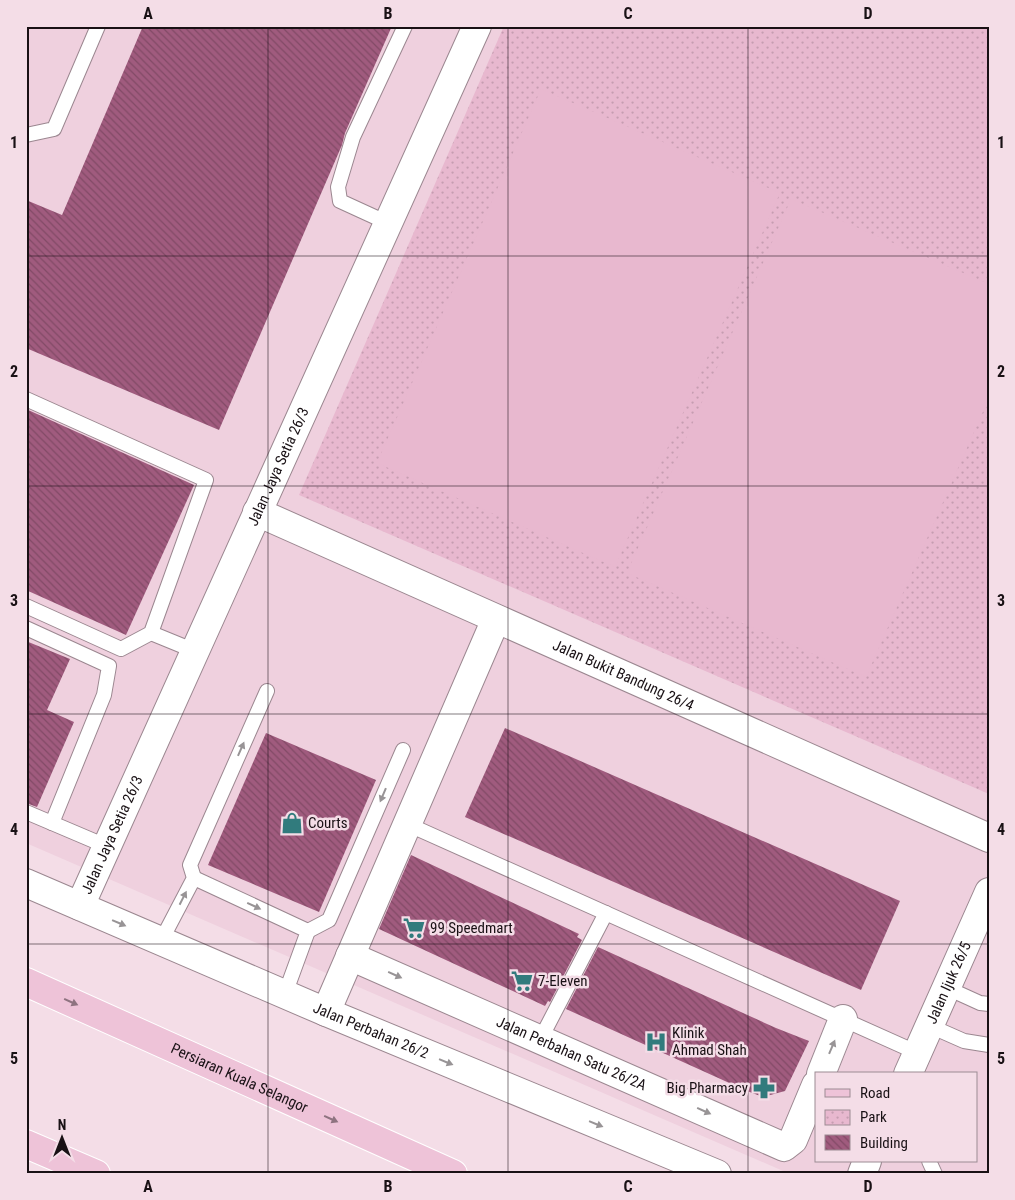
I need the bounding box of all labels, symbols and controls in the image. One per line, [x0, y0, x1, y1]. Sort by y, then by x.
text: A [143, 4, 153, 23]
text: B [384, 4, 393, 23]
text: C [623, 4, 633, 23]
text: D [863, 4, 873, 23]
text: 1 [10, 133, 18, 152]
text: 1 [997, 133, 1005, 152]
text: 2 [10, 362, 18, 381]
text: 2 [997, 362, 1005, 381]
street label: Jalan Jaya Setia 26/3 [244, 405, 313, 529]
text: 3 [10, 591, 18, 610]
text: 3 [997, 591, 1005, 610]
street label: Jalan Bukit Bandung 26/4 [550, 636, 697, 714]
one-way arrow [238, 742, 246, 756]
street label: Jalan Jaya Setia 26/3 [78, 773, 147, 897]
one-way arrow [379, 788, 387, 802]
shop icon: Courts [279, 810, 305, 836]
place label: Courts [308, 814, 348, 832]
text: 4 [10, 820, 18, 839]
text: 4 [997, 820, 1005, 839]
one-way arrow [179, 891, 187, 905]
one-way arrow [247, 902, 261, 910]
supermarket icon: 99 Speedmart [401, 915, 427, 941]
place label: 99 Speedmart [430, 919, 513, 937]
one-way arrow [112, 920, 126, 928]
street label: Jalan Ijuk 26/5 [923, 939, 975, 1027]
supermarket icon: 7-Eleven [509, 968, 535, 994]
one-way arrow [388, 972, 402, 980]
place label: 7-Eleven [538, 972, 588, 990]
one-way arrow [64, 998, 78, 1006]
street label: Jalan Perbahan 26/2 [310, 999, 431, 1062]
street label: Jalan Perbahan Satu 26/2A [494, 1013, 650, 1094]
place label: Klinik Ahmad Shah [672, 1024, 747, 1059]
hospital icon: Klinik Ahmad Shah [643, 1029, 669, 1055]
street label: Persiaran Kuala Selangor [168, 1039, 311, 1117]
one-way arrow [829, 1039, 837, 1054]
text: 5 [10, 1049, 18, 1068]
text: 5 [997, 1049, 1005, 1068]
one-way arrow [439, 1058, 453, 1066]
legend [815, 1072, 978, 1162]
pharmacy icon: Big Pharmacy [751, 1075, 777, 1101]
place label: Big Pharmacy [667, 1079, 748, 1097]
text: Road [860, 1084, 890, 1102]
one-way arrow [697, 1108, 711, 1116]
text: Park [860, 1108, 887, 1126]
north arrow [38, 1112, 88, 1162]
one-way arrow [324, 1115, 338, 1123]
text: N [58, 1117, 66, 1133]
one-way arrow [589, 1120, 603, 1128]
text: Building [860, 1134, 908, 1152]
text: A [143, 1177, 153, 1196]
text: B [384, 1177, 393, 1196]
text: C [623, 1177, 633, 1196]
text: D [863, 1177, 873, 1196]

